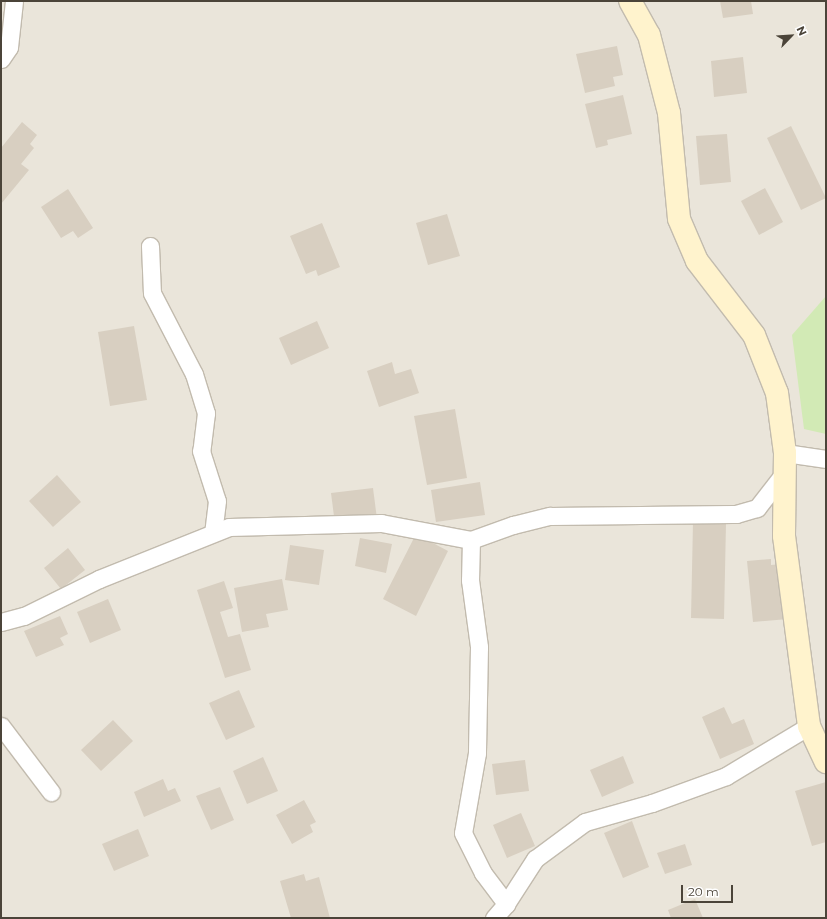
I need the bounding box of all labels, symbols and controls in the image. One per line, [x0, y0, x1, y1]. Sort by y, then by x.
north arrow [771, 16, 811, 56]
text: N [794, 24, 810, 38]
scale bar [683, 877, 735, 903]
text: 20 m [688, 884, 719, 899]

